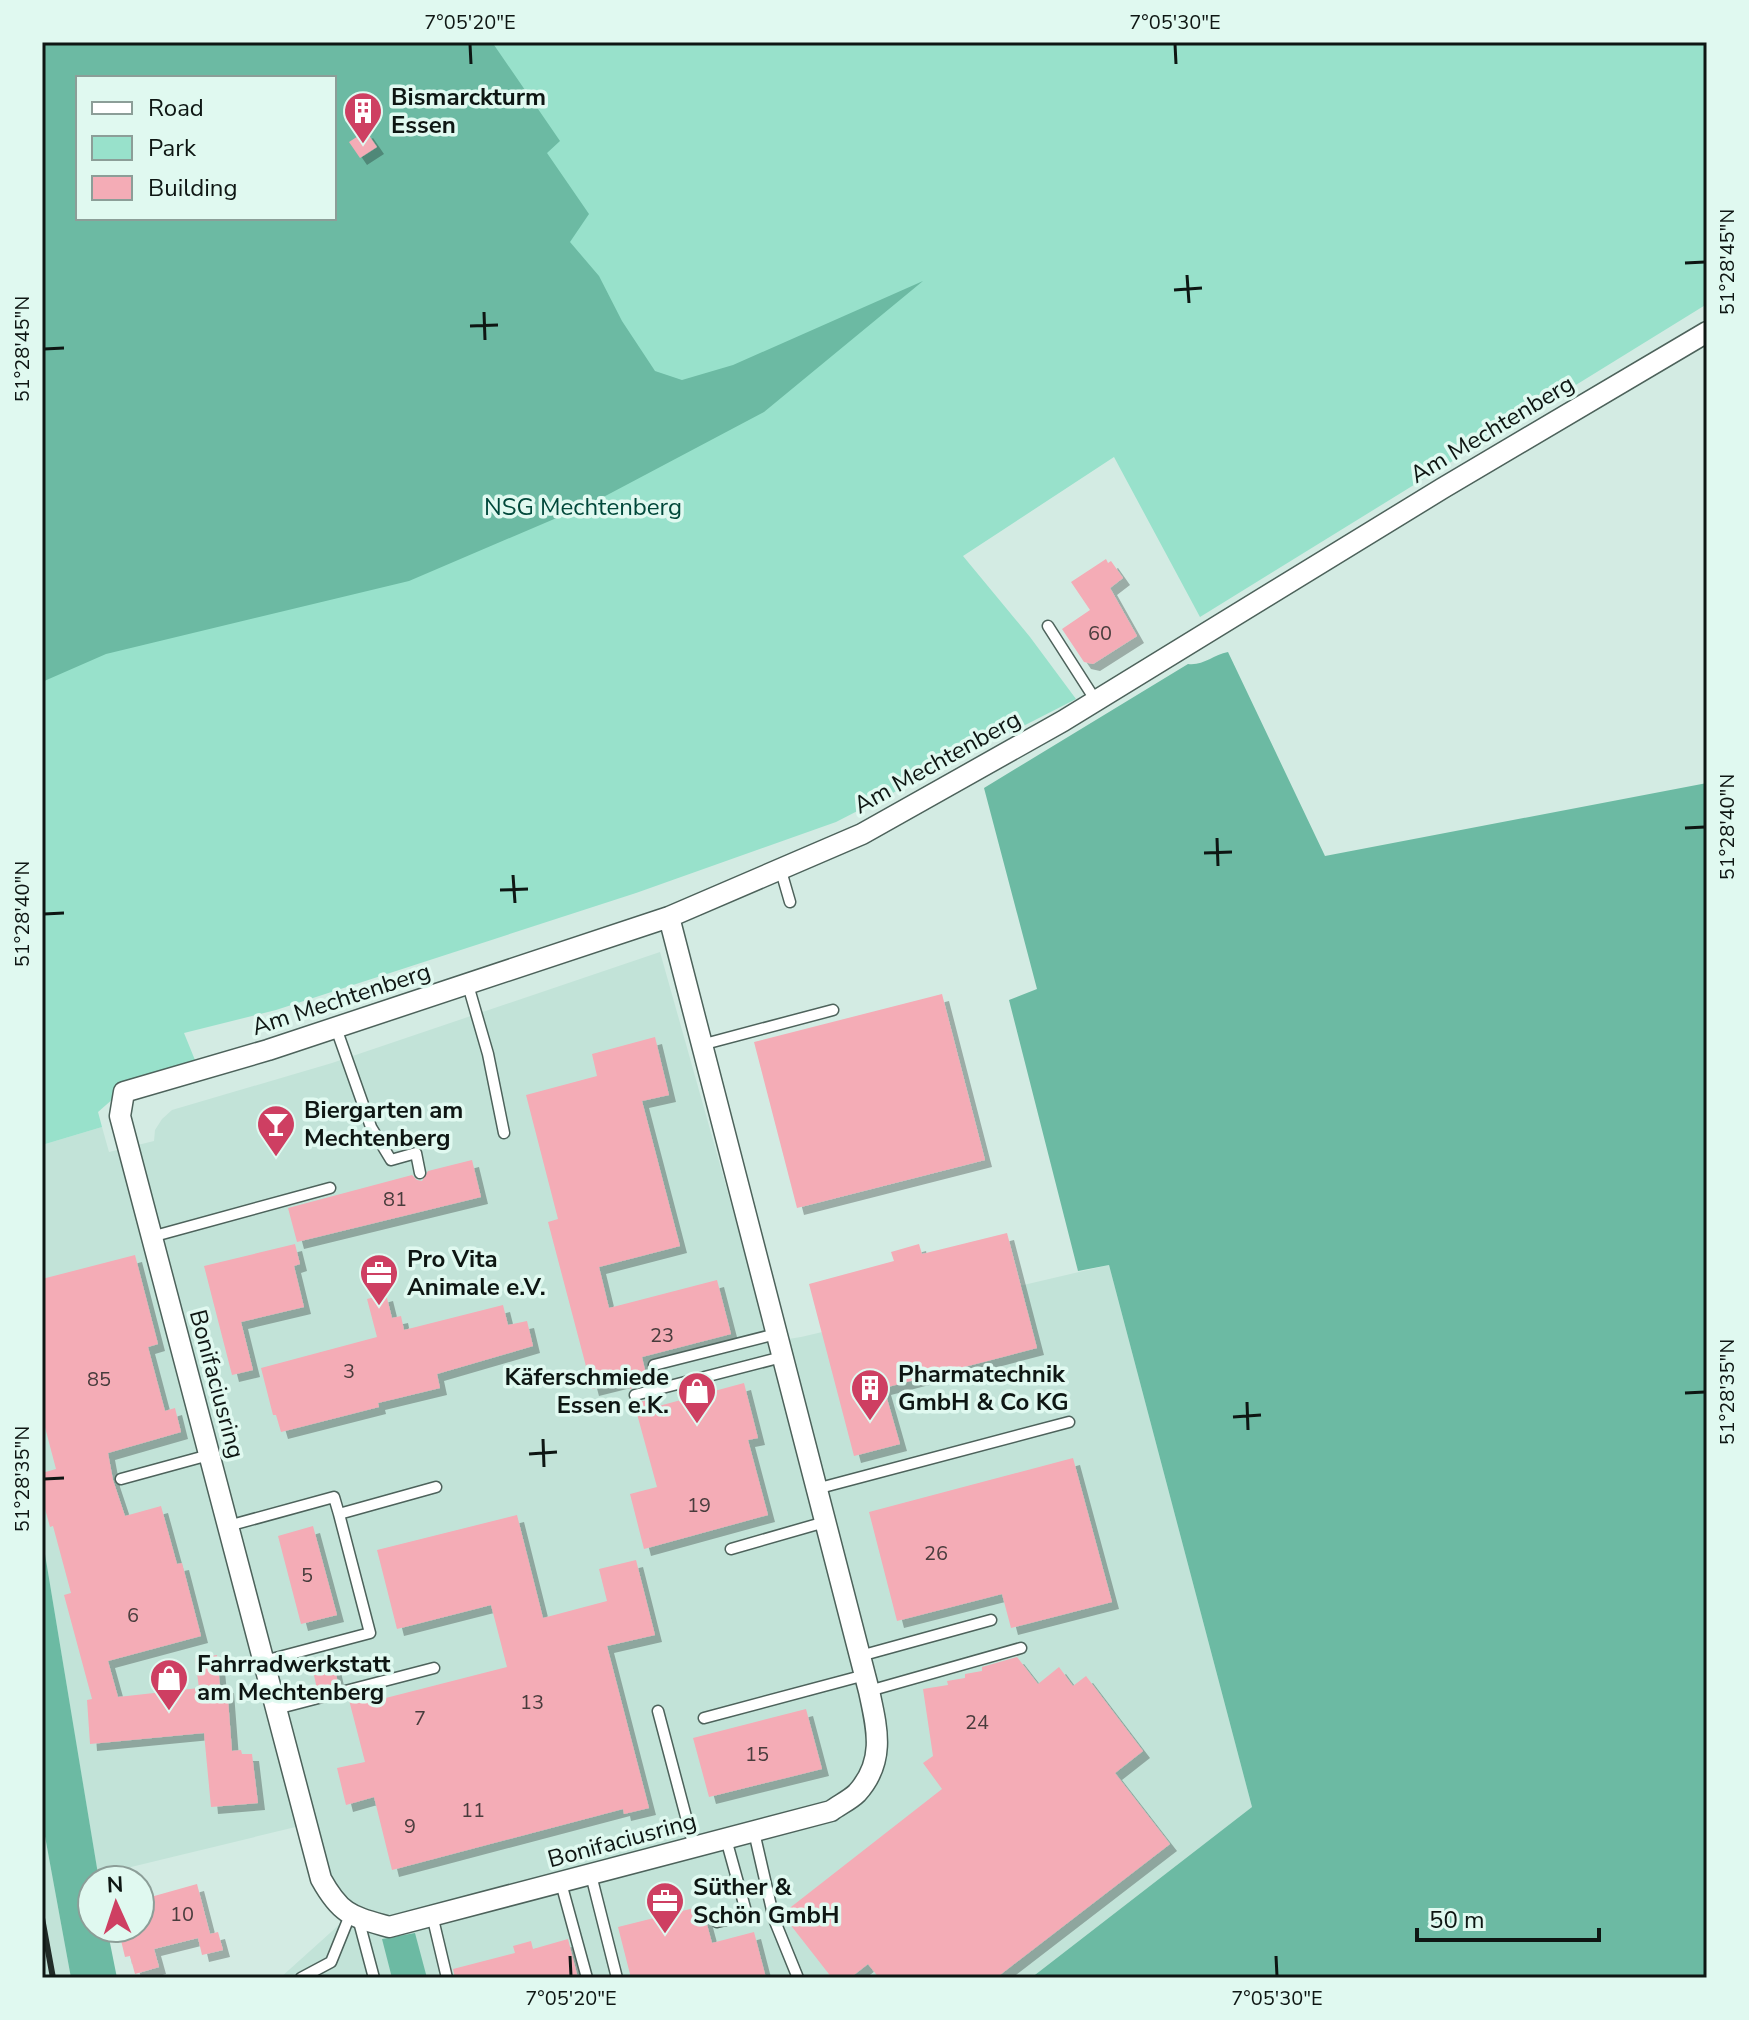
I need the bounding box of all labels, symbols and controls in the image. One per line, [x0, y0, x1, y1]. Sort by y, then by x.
text: 7°05'20"E [424, 9, 516, 36]
text: 7°05'30"E [1129, 9, 1221, 36]
legend [76, 76, 336, 220]
place label: Bismarckturm Essen [391, 81, 546, 141]
building icon: Bismarckturm Essen [342, 90, 384, 145]
text: Road [148, 92, 204, 124]
text: Park [148, 132, 197, 164]
text: Building [148, 172, 238, 204]
text: 51°28'45"N [1714, 209, 1741, 315]
text: 51°28'45"N [9, 296, 36, 402]
street label: Am Mechtenberg [1404, 367, 1580, 491]
park label: NSG Mechtenberg [484, 491, 682, 523]
house number: 60 [1088, 620, 1112, 647]
street label: Am Mechtenberg [848, 703, 1026, 821]
text: 51°28'40"N [1714, 774, 1741, 880]
text: 51°28'40"N [9, 861, 36, 967]
street label: Am Mechtenberg [248, 955, 434, 1043]
place label: Biergarten am Mechtenberg [304, 1094, 463, 1154]
bar icon: Biergarten am Mechtenberg [255, 1103, 297, 1158]
house number: 81 [383, 1186, 407, 1213]
place label: Pro Vita Animale e.V. [407, 1243, 546, 1303]
office icon: Pro Vita Animale e.V. [358, 1252, 400, 1307]
street label: Bonifaciusring [182, 1306, 252, 1462]
house number: 23 [650, 1322, 674, 1349]
text: 51°28'35"N [1714, 1339, 1741, 1445]
house number: 3 [343, 1358, 355, 1385]
place label: Pharmatechnik GmbH & Co KG [898, 1358, 1069, 1418]
place label: Käferschmiede Essen e.K. [505, 1361, 669, 1421]
house number: 85 [87, 1366, 111, 1393]
building icon: Pharmatechnik GmbH & Co KG [849, 1367, 891, 1422]
shop icon: Käferschmiede Essen e.K. [676, 1370, 718, 1425]
text: 51°28'35"N [9, 1426, 36, 1532]
house number: 19 [687, 1492, 711, 1519]
house number: 26 [924, 1540, 948, 1567]
house number: 5 [301, 1562, 313, 1589]
house number: 6 [127, 1602, 139, 1629]
place label: Fahrradwerkstatt am Mechtenberg [197, 1648, 391, 1708]
shop icon: Fahrradwerkstatt am Mechtenberg [148, 1657, 190, 1712]
house number: 13 [520, 1689, 544, 1716]
house number: 7 [414, 1705, 426, 1732]
house number: 24 [965, 1709, 989, 1736]
house number: 15 [745, 1741, 769, 1768]
house number: 11 [461, 1797, 485, 1824]
street label: Bonifaciusring [544, 1805, 700, 1875]
house number: 9 [404, 1813, 416, 1840]
north arrow [76, 1864, 156, 1944]
text: N [106, 1870, 124, 1900]
place label: Süther & Schön GmbH [693, 1871, 840, 1931]
office icon: Süther & Schön GmbH [644, 1880, 686, 1935]
scale bar [1417, 1892, 1599, 1942]
house number: 10 [170, 1901, 194, 1928]
text: 50 m [1429, 1904, 1485, 1936]
text: 7°05'20"E [525, 1985, 617, 2012]
text: 7°05'30"E [1231, 1985, 1323, 2012]

